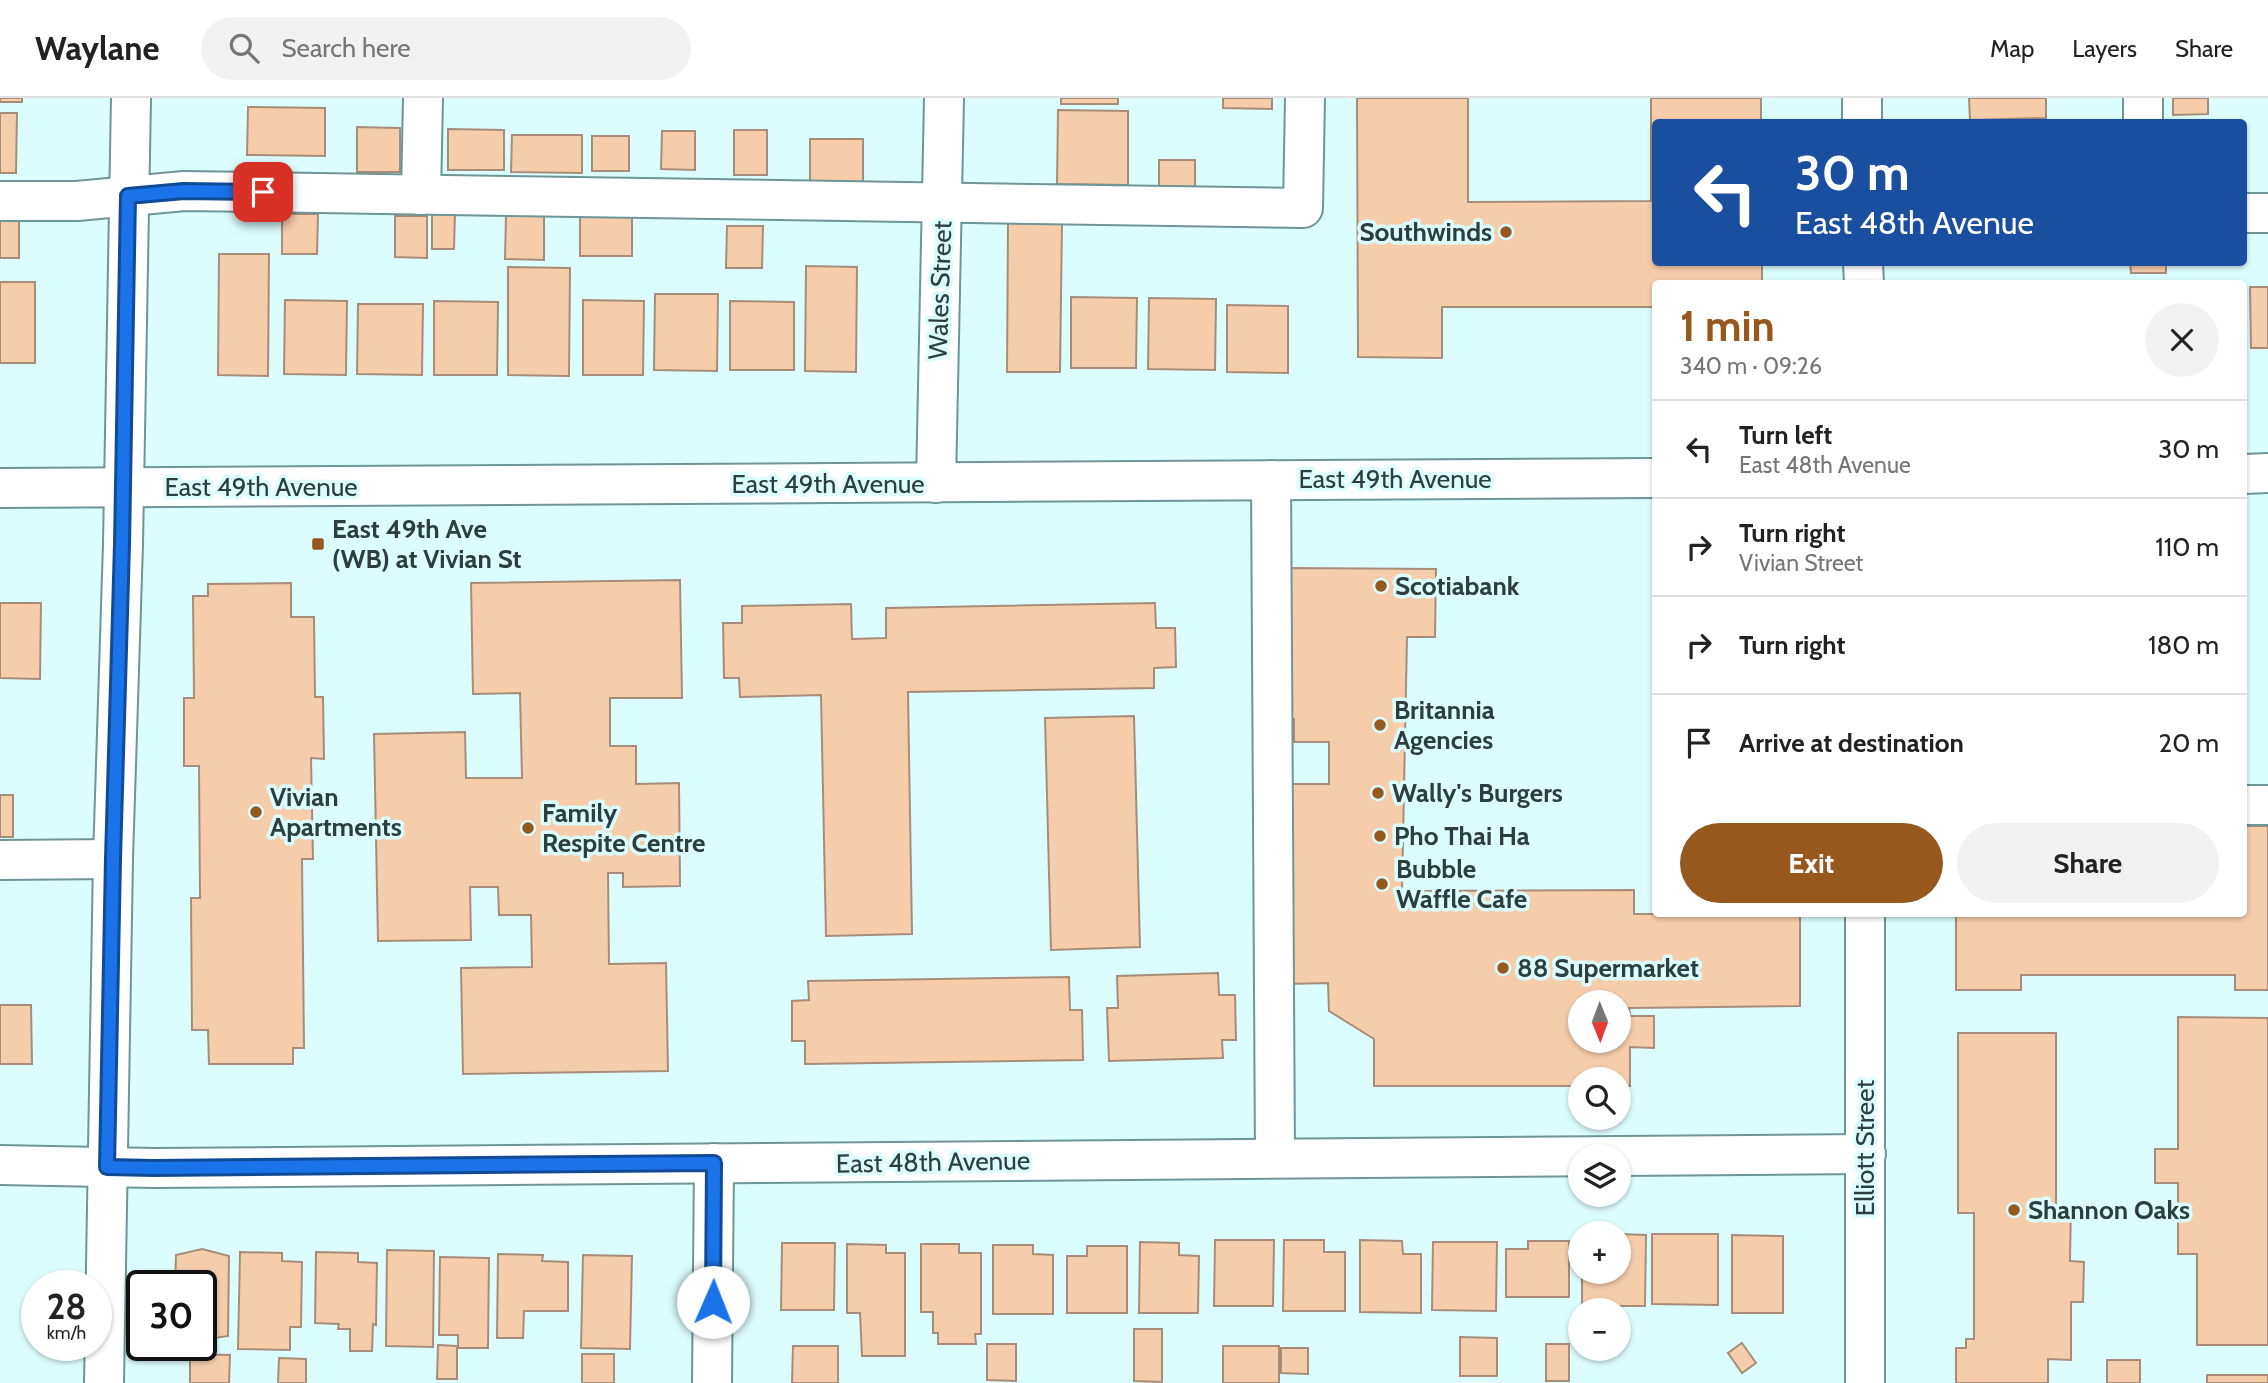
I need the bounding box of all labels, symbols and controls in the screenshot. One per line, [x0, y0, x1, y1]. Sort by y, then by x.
search box [201, 17, 691, 80]
text: Waylane [35, 28, 159, 68]
icon: search [225, 29, 263, 67]
text: Search here [281, 32, 411, 64]
text: Map [1990, 34, 2034, 63]
text: Layers [2072, 34, 2137, 63]
text: Share [2175, 34, 2233, 63]
text: 30 m [1795, 143, 1910, 202]
icon: left [1680, 147, 1771, 238]
pin [233, 162, 293, 222]
icon: arrive [244, 173, 282, 211]
text: East 48th Avenue [1795, 203, 2034, 242]
place label: Southwinds [1359, 216, 1492, 248]
street label: Wales Street [922, 220, 958, 360]
marker: Southwinds [1498, 224, 1514, 240]
text: 1 min [1680, 300, 1775, 352]
button: close [2145, 303, 2219, 377]
text: 340 m · 09:26 [1680, 352, 1822, 380]
text: Turn left [1739, 419, 1832, 451]
icon: left [1680, 430, 1718, 468]
text: 30 m [2158, 433, 2219, 465]
text: East 48th Avenue [1739, 451, 1911, 479]
street label: East 49th Avenue [1298, 463, 1492, 495]
street label: East 49th Avenue [731, 468, 925, 500]
street label: East 49th Avenue [164, 471, 358, 503]
place label: East 49th Ave (WB) at Vivian St [332, 513, 521, 575]
text: Turn right [1739, 517, 1845, 549]
icon: right [1680, 528, 1718, 566]
text: 110 m [2155, 531, 2219, 563]
marker: East 49th Ave (WB) at Vivian St [310, 536, 326, 552]
text: Vivian Street [1739, 549, 1863, 577]
place label: Scotiabank [1395, 570, 1520, 602]
marker: Scotiabank [1373, 578, 1389, 594]
icon: right [1680, 626, 1718, 664]
text: Turn right [1739, 629, 1845, 661]
text: 180 m [2148, 629, 2219, 661]
place label: Britannia Agencies [1394, 694, 1495, 756]
marker: Britannia Agencies [1372, 717, 1388, 733]
icon: arrive [1680, 724, 1718, 762]
text: Arrive at destination [1739, 727, 1964, 759]
text: 20 m [2159, 727, 2219, 759]
place label: Wally's Burgers [1392, 777, 1563, 809]
place label: Vivian Apartments [270, 781, 402, 843]
marker: Wally's Burgers [1370, 785, 1386, 801]
place label: Family Respite Centre [542, 797, 705, 859]
marker: Vivian Apartments [248, 804, 264, 820]
marker: Family Respite Centre [520, 820, 536, 836]
place label: Pho Thai Ha [1394, 820, 1530, 852]
button: Exit [1680, 823, 1943, 903]
button: Share [1957, 823, 2219, 903]
marker: Pho Thai Ha [1372, 828, 1388, 844]
place label: Bubble Waffle Cafe [1396, 853, 1527, 915]
marker: Bubble Waffle Cafe [1374, 876, 1390, 892]
place label: 88 Supermarket [1517, 952, 1699, 984]
marker: 88 Supermarket [1495, 960, 1511, 976]
north arrow [1568, 990, 1631, 1054]
map controls [1568, 990, 1631, 1361]
button: search [1568, 1067, 1631, 1130]
street label: Elliott Street [1849, 1080, 1881, 1216]
street label: East 48th Avenue [836, 1144, 1030, 1180]
button: layers [1568, 1144, 1631, 1207]
place label: Shannon Oaks [2028, 1194, 2190, 1226]
marker: Shannon Oaks [2006, 1202, 2022, 1218]
button: + [1568, 1221, 1631, 1284]
position arrow [676, 1265, 750, 1339]
speed limit sign: 30 [126, 1270, 217, 1361]
text: 28 [47, 1285, 86, 1328]
button: − [1568, 1298, 1631, 1361]
text: km/h [47, 1322, 86, 1344]

